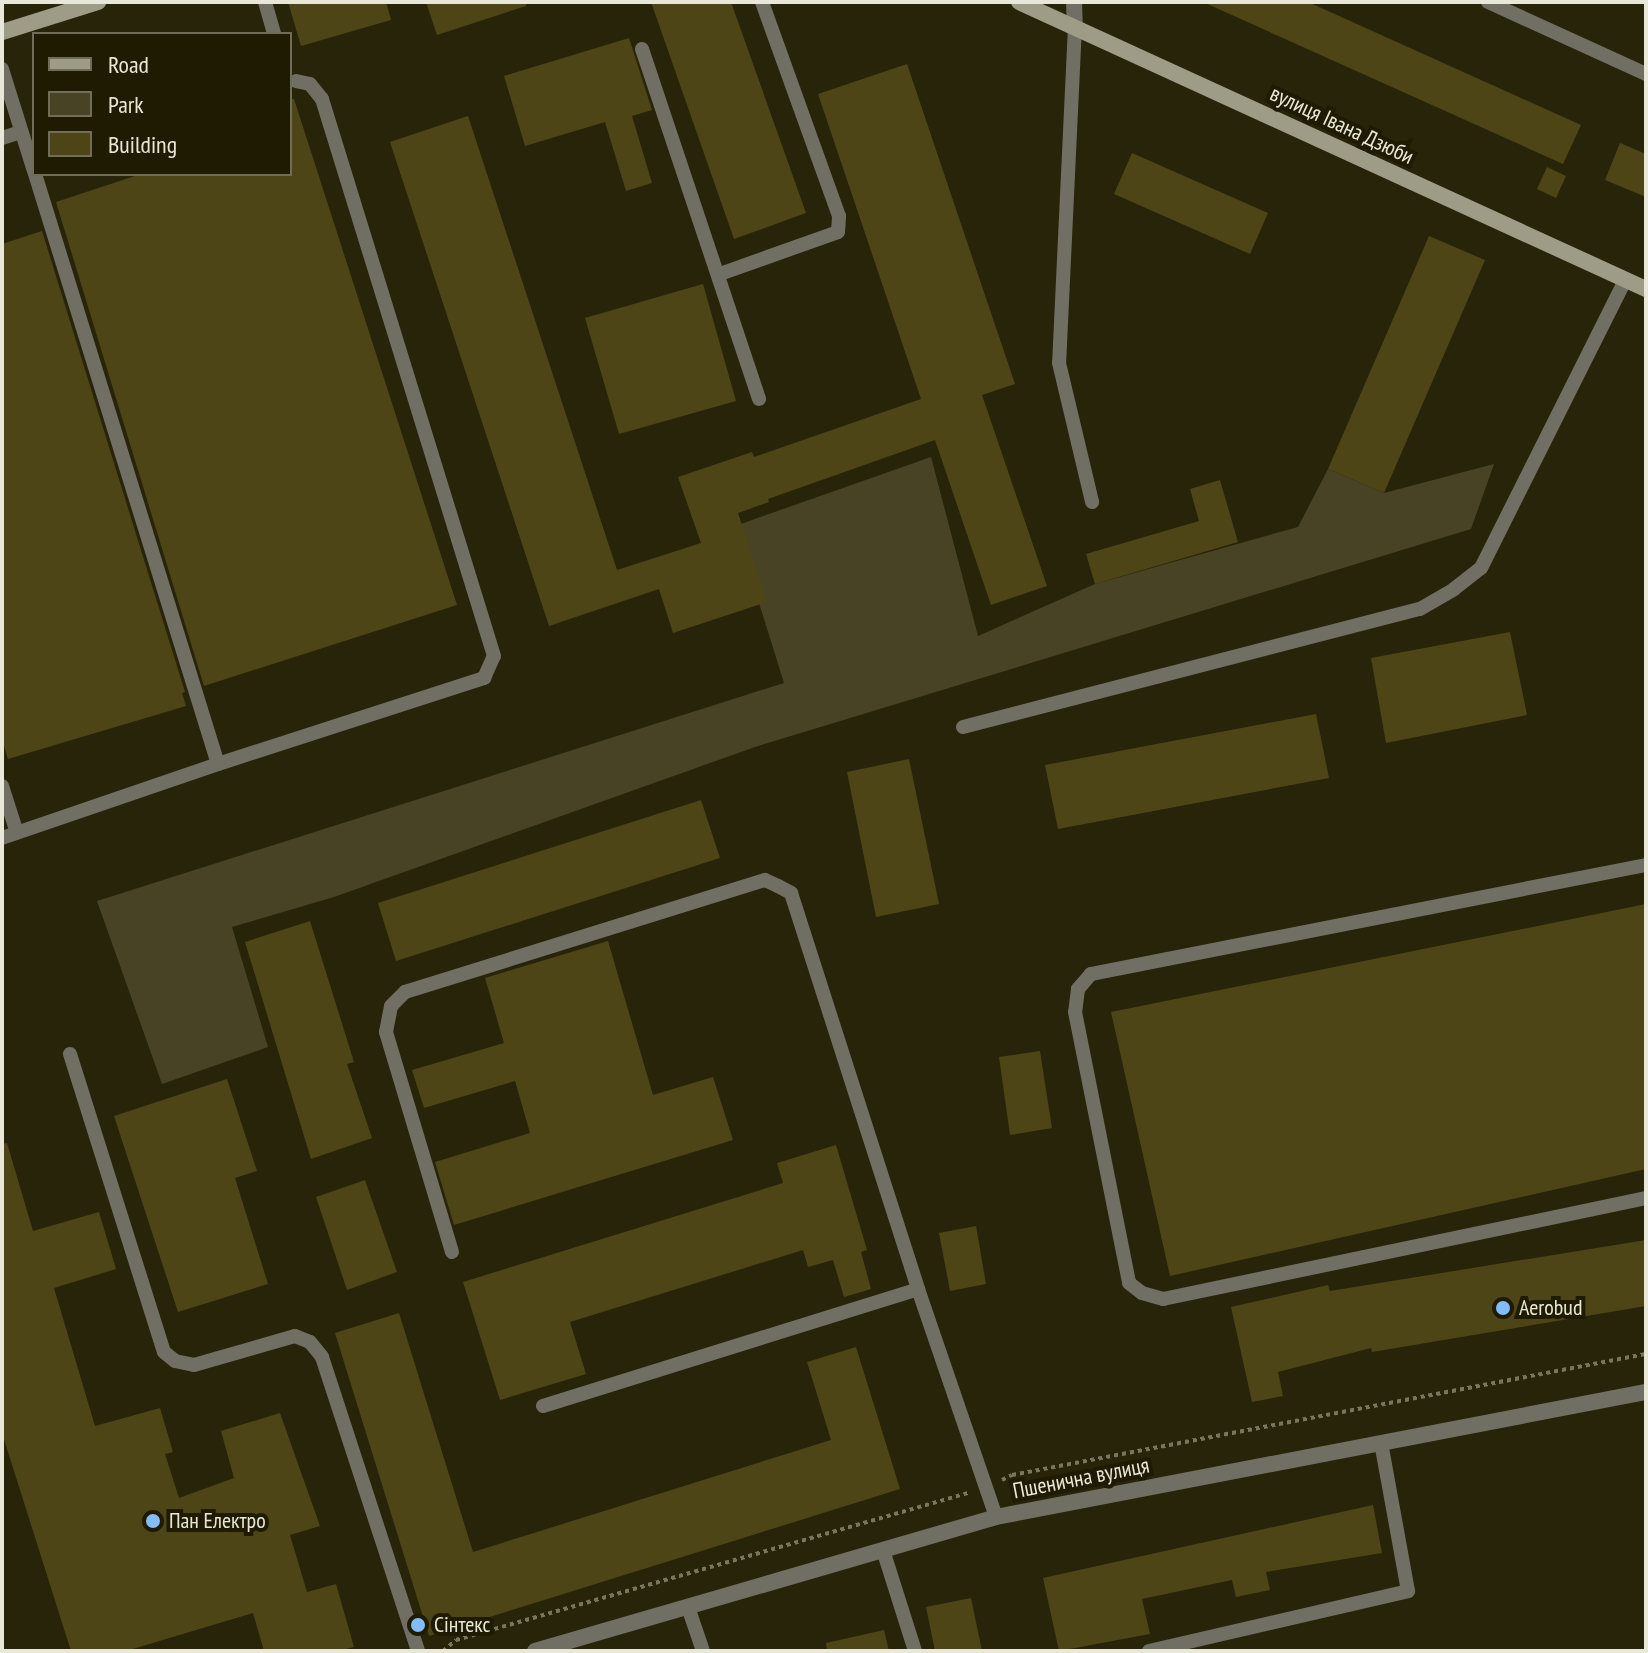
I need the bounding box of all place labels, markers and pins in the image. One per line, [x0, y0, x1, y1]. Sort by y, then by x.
place label: Aerobud [1519, 1295, 1582, 1321]
marker: Aerobud [1494, 1299, 1512, 1317]
place label: Пан Електро [169, 1508, 266, 1534]
marker: Пан Електро [144, 1512, 162, 1530]
place label: Сінтекс [434, 1612, 490, 1638]
marker: Сінтекс [409, 1616, 427, 1634]

